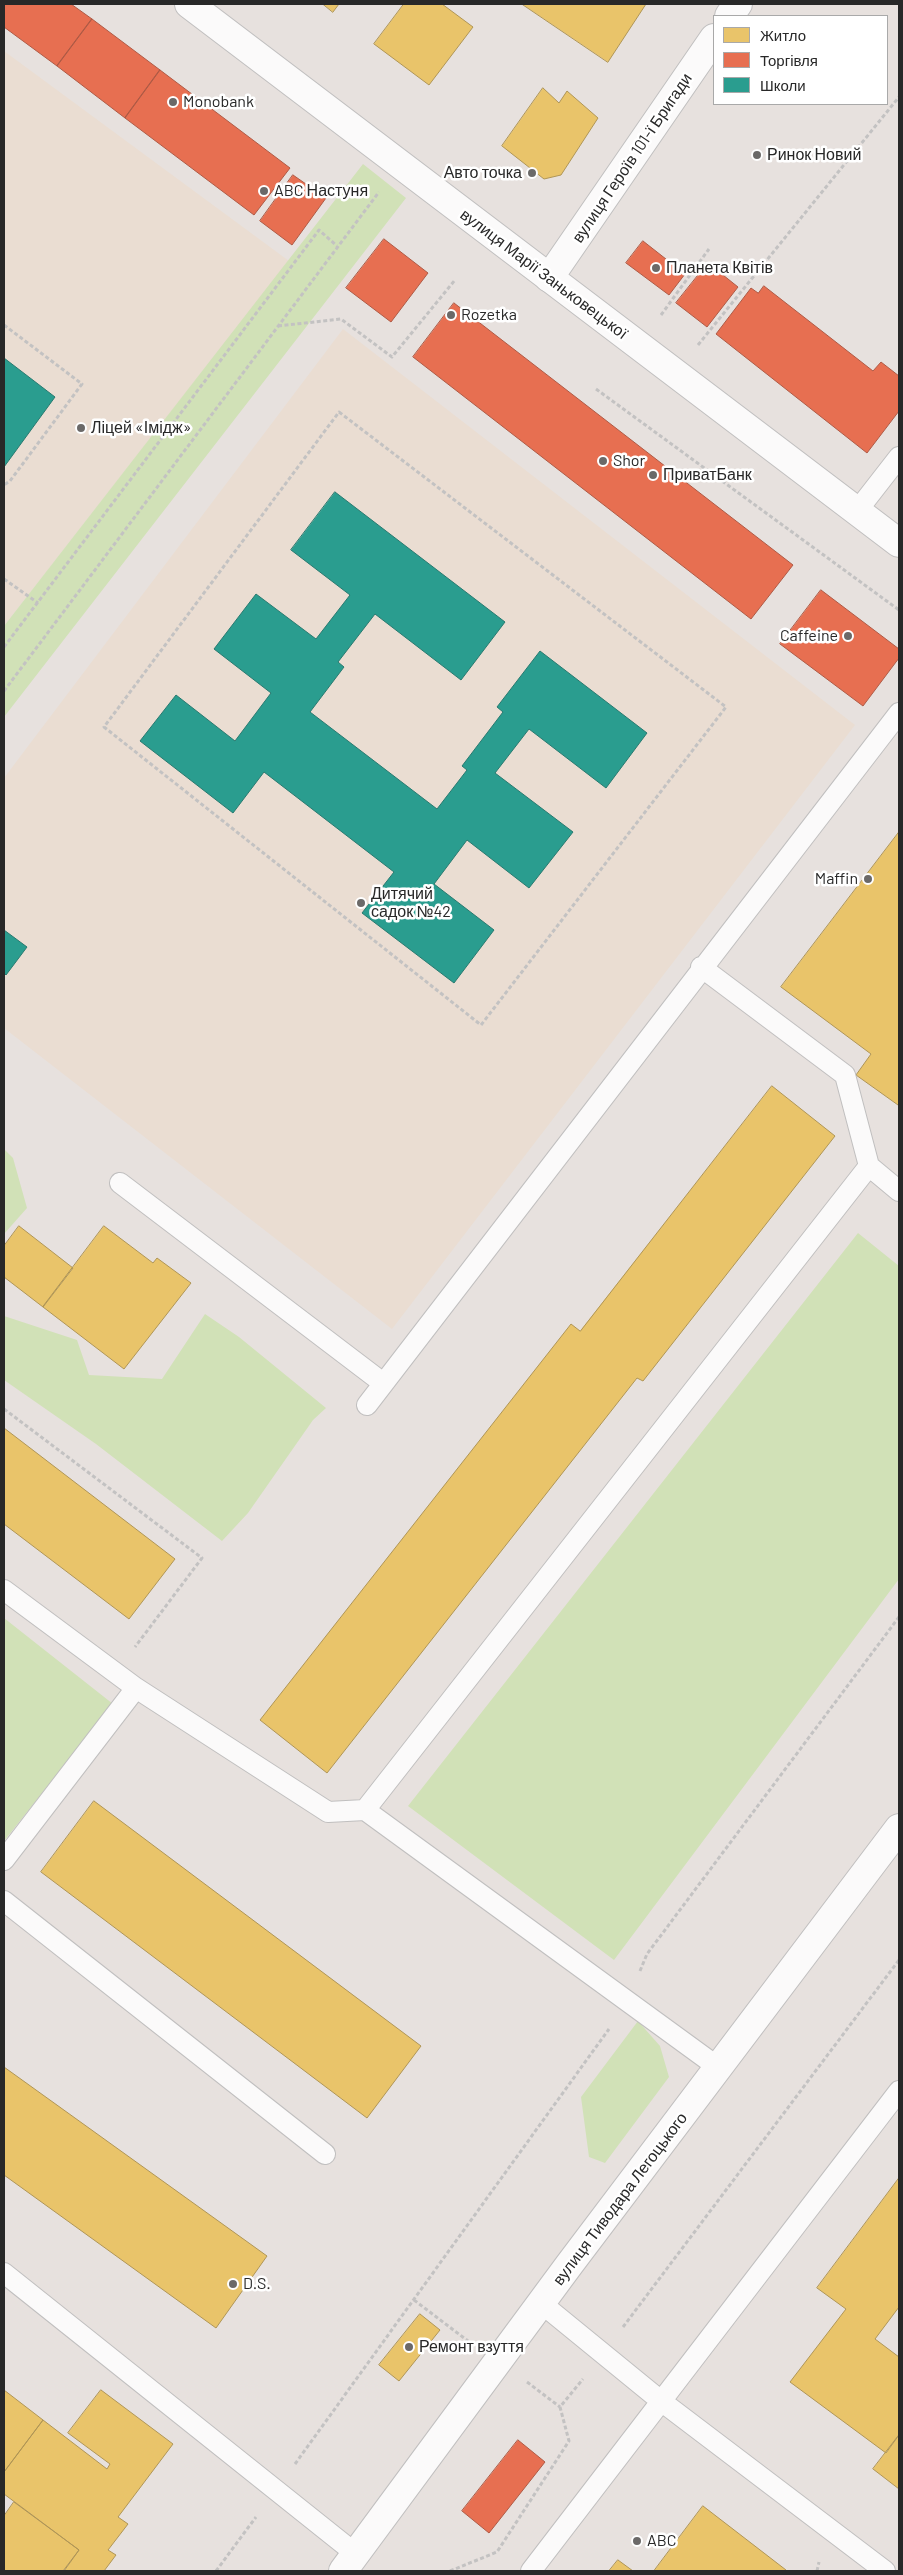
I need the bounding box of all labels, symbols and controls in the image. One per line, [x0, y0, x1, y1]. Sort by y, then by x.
legend [713, 15, 888, 105]
text: Житло [760, 26, 806, 44]
text: Торгівля [760, 51, 818, 69]
street label: вулиця Героїв 101-ї Бригади [568, 70, 696, 246]
text: Школи [760, 76, 806, 94]
place label: Monobank [183, 92, 254, 112]
marker: Monobank [167, 96, 179, 108]
place label: Ринок Новий [767, 145, 861, 165]
marker: Ринок Новий [751, 149, 763, 161]
place label: Авто точка [444, 163, 522, 183]
marker: Авто точка [526, 167, 538, 179]
place label: ABC Настуня [274, 181, 368, 201]
marker: ABC Настуня [258, 185, 270, 197]
street label: вулиця Марії Заньковецької [456, 205, 632, 343]
place label: Планета Квітів [666, 258, 773, 278]
marker: Планета Квітів [650, 262, 662, 274]
place label: Rozetka [461, 305, 517, 325]
marker: Rozetka [445, 309, 457, 321]
place label: Ліцей «Імідж» [91, 418, 191, 438]
marker: Ліцей «Імідж» [75, 422, 87, 434]
place label: Shor [613, 451, 645, 471]
marker: Shor [597, 455, 609, 467]
place label: ПриватБанк [663, 465, 752, 485]
marker: ПриватБанк [647, 469, 659, 481]
place label: Caffeine [780, 626, 838, 646]
marker: Caffeine [842, 630, 854, 642]
place label: Maffin [815, 869, 858, 889]
marker: Maffin [862, 873, 874, 885]
place label: Дитячий садок №42 [371, 884, 451, 922]
marker: Дитячий садок №42 [355, 897, 367, 909]
street label: вулиця Тиводара Легоцького [549, 2109, 691, 2289]
place label: D.S. [243, 2274, 271, 2294]
marker: D.S. [227, 2278, 239, 2290]
place label: Ремонт взуття [419, 2337, 524, 2357]
marker: Ремонт взуття [403, 2341, 415, 2353]
place label: ABC [647, 2531, 676, 2551]
marker: ABC [631, 2535, 643, 2547]

